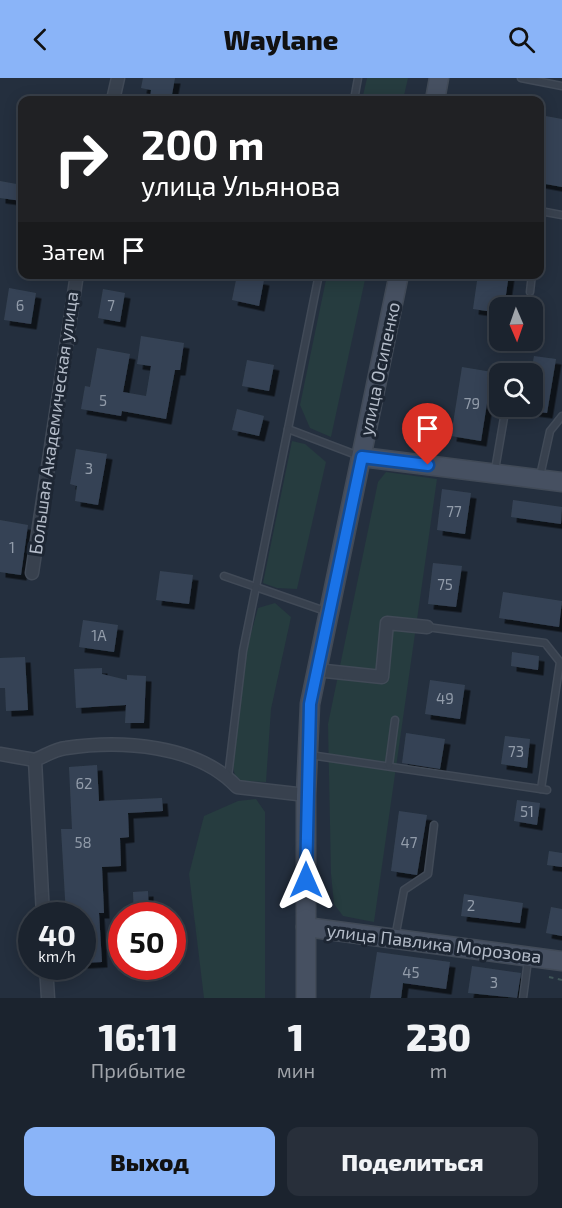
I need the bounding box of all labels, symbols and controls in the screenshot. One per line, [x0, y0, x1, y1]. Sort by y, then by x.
icon: back [24, 23, 57, 56]
text: Waylane [224, 23, 338, 55]
icon: search [505, 23, 538, 56]
text: 200 m [141, 118, 264, 168]
icon: right [42, 120, 120, 198]
text: улица Ульянова [141, 169, 340, 201]
icon: arrive [117, 234, 150, 267]
text: Затем [42, 238, 105, 264]
street label: Большая Академическая улица [24, 290, 82, 556]
house number: 6 [16, 296, 24, 314]
house number: 7 [107, 296, 115, 314]
north arrow [489, 297, 543, 351]
map controls [489, 297, 543, 417]
street label: улица Осипенко [354, 300, 404, 438]
button: search [489, 363, 543, 417]
house number: 5 [99, 391, 107, 409]
house number: 79 [464, 394, 480, 412]
pin [402, 403, 453, 465]
icon: arrive [411, 412, 444, 445]
house number: 3 [85, 459, 93, 477]
house number: 77 [446, 502, 462, 520]
house number: 1 [9, 538, 15, 556]
house number: 75 [437, 575, 453, 593]
house number: 1А [91, 626, 107, 644]
house number: 49 [436, 689, 454, 707]
house number: 73 [508, 742, 524, 760]
house number: 62 [75, 774, 93, 792]
house number: 51 [520, 802, 534, 820]
house number: 58 [74, 833, 92, 851]
house number: 47 [401, 833, 418, 851]
position arrow [274, 848, 338, 912]
house number: 2 [467, 896, 475, 914]
speed limit sign: 50 [108, 902, 186, 980]
text: 40 [38, 916, 76, 952]
street label: улица Павлика Морозова [325, 919, 543, 967]
text: km/h [38, 947, 76, 965]
house number: 45 [402, 963, 420, 981]
house number: 3 [490, 973, 498, 991]
text: 16:11 [98, 1015, 178, 1058]
text: 1 [288, 1015, 304, 1058]
text: 230 [406, 1015, 471, 1058]
text: Прибытие [91, 1058, 186, 1082]
text: мин [277, 1058, 315, 1082]
text: m [430, 1058, 447, 1082]
button: Выход [24, 1127, 275, 1196]
button: Поделиться [287, 1127, 538, 1196]

